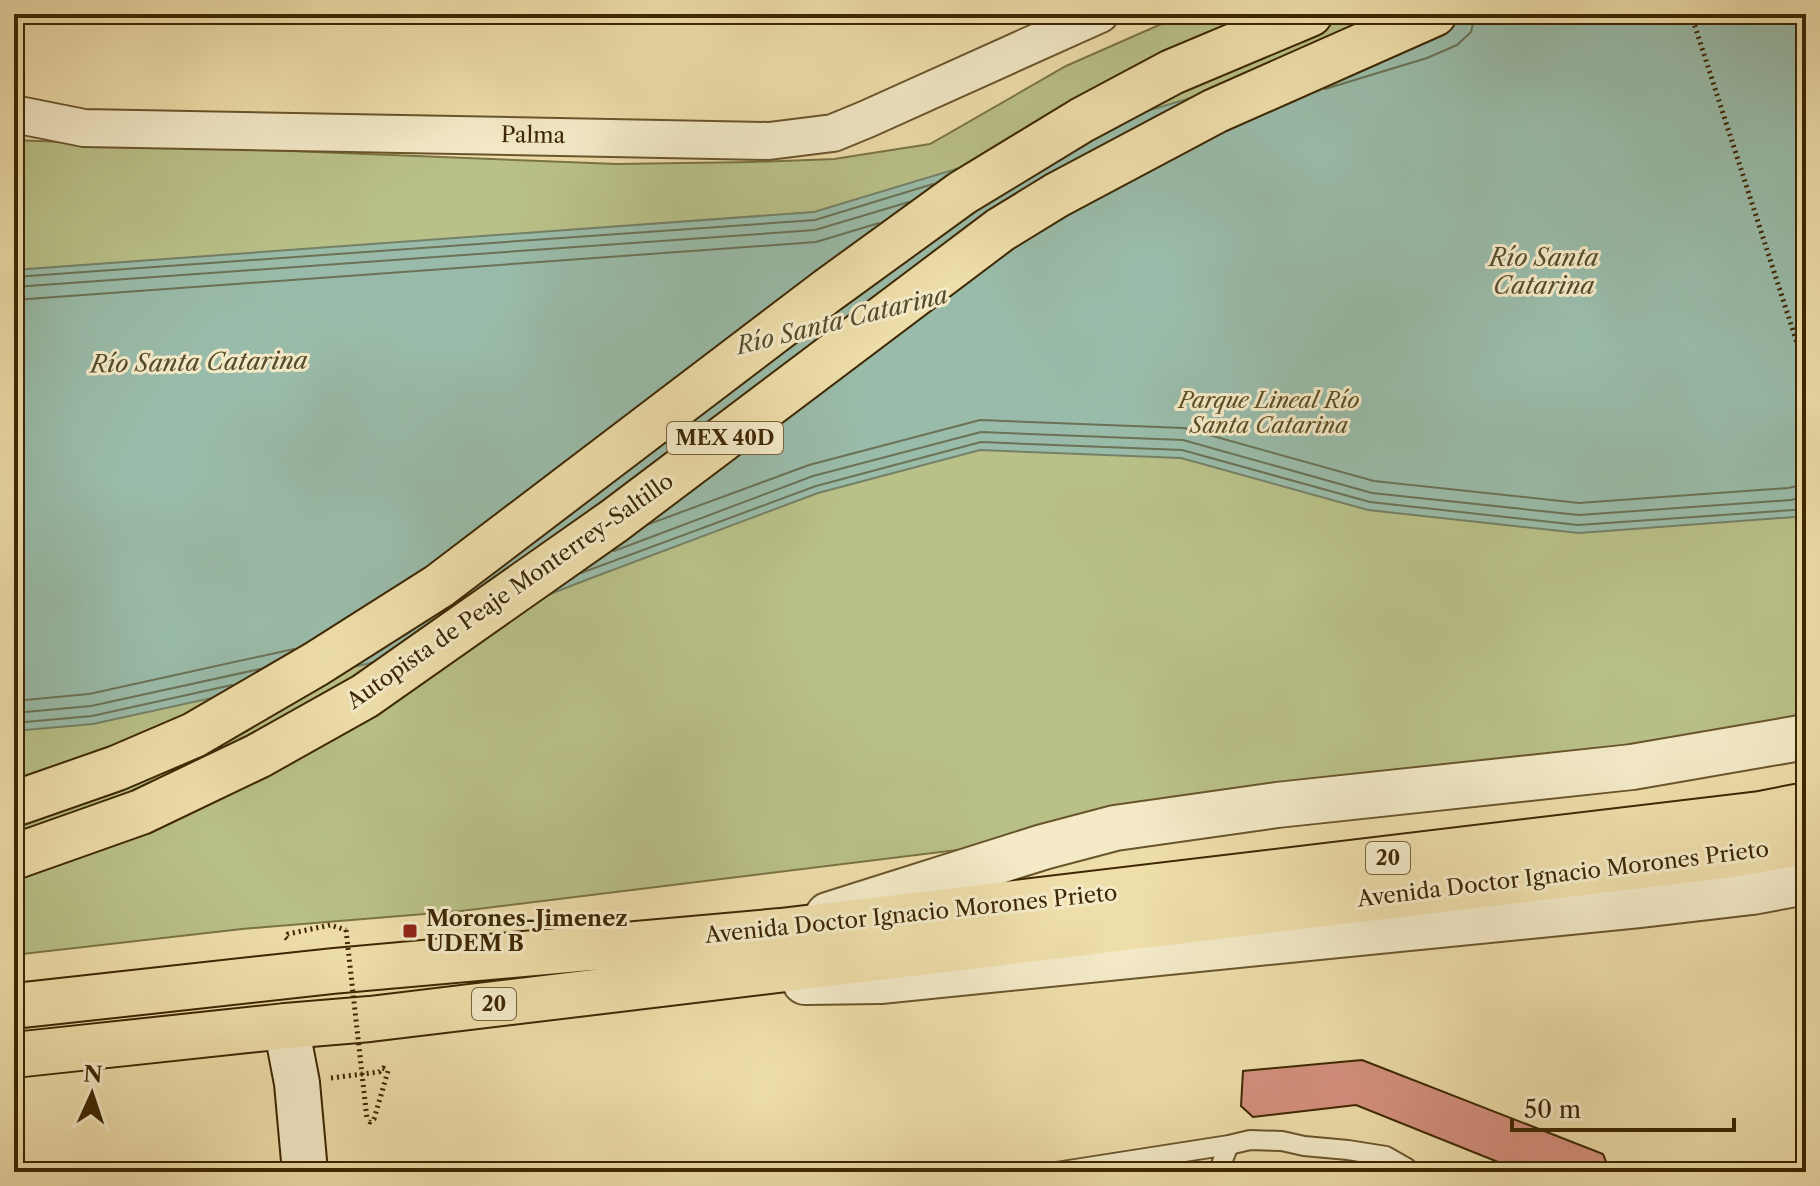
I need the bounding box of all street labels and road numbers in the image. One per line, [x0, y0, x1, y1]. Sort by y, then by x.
street label: Palma [501, 121, 566, 149]
road number: MEX 40D [667, 422, 783, 454]
street label: Autopista de Peaje Monterrey-Saltillo [341, 467, 678, 715]
street label: Avenida Doctor Ignacio Morones Prieto [1355, 835, 1770, 913]
road number: 20 [1366, 842, 1410, 874]
street label: Avenida Doctor Ignacio Morones Prieto [703, 879, 1118, 949]
road number: 20 [472, 988, 516, 1020]

